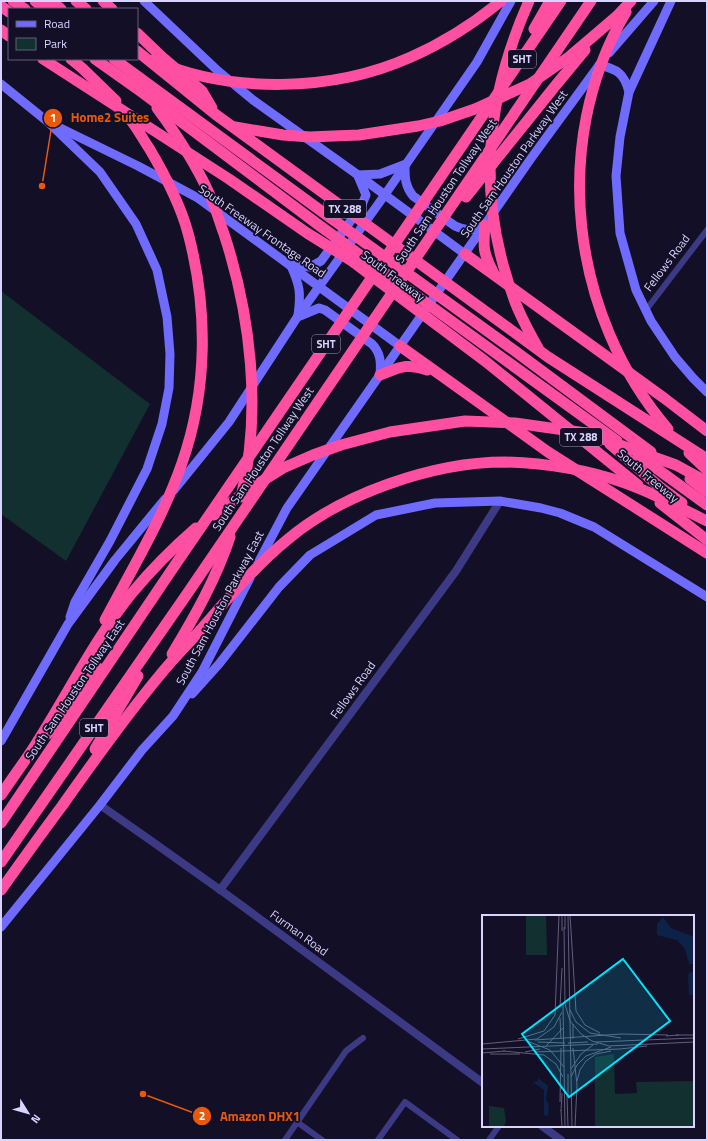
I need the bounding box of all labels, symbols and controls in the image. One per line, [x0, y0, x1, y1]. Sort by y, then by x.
legend [8, 8, 138, 60]
text: Road [44, 14, 70, 33]
text: Park [44, 34, 67, 53]
road number: SHT [508, 50, 536, 68]
street label: South Sam Houston Parkway West [455, 85, 572, 241]
callout: Home2 Suites [43, 105, 157, 130]
text: Home2 Suites [71, 107, 149, 127]
text: 1 [50, 108, 56, 127]
street label: South Sam Houston Tollway West [390, 114, 502, 267]
street label: South Freeway Frontage Road [195, 179, 330, 282]
road number: TX 288 [324, 200, 366, 218]
street label: Fellows Road [639, 230, 694, 295]
street label: South Freeway [357, 245, 429, 306]
road number: SHT [312, 335, 340, 353]
street label: South Sam Houston Tollway West [207, 382, 319, 535]
road number: TX 288 [560, 428, 602, 446]
street label: South Freeway [613, 444, 683, 507]
street label: South Sam Houston Parkway East [171, 526, 269, 688]
street label: South Sam Houston Tollway East [20, 615, 130, 764]
street label: Fellows Road [325, 657, 380, 723]
road number: SHT [80, 719, 108, 737]
street label: Furman Road [266, 905, 332, 960]
inset map [482, 915, 694, 1127]
north arrow [8, 1093, 48, 1133]
callout: Amazon DHX1 [192, 1104, 308, 1129]
text: 2 [199, 1106, 205, 1125]
text: Amazon DHX1 [220, 1106, 300, 1126]
text: N [27, 1111, 45, 1127]

